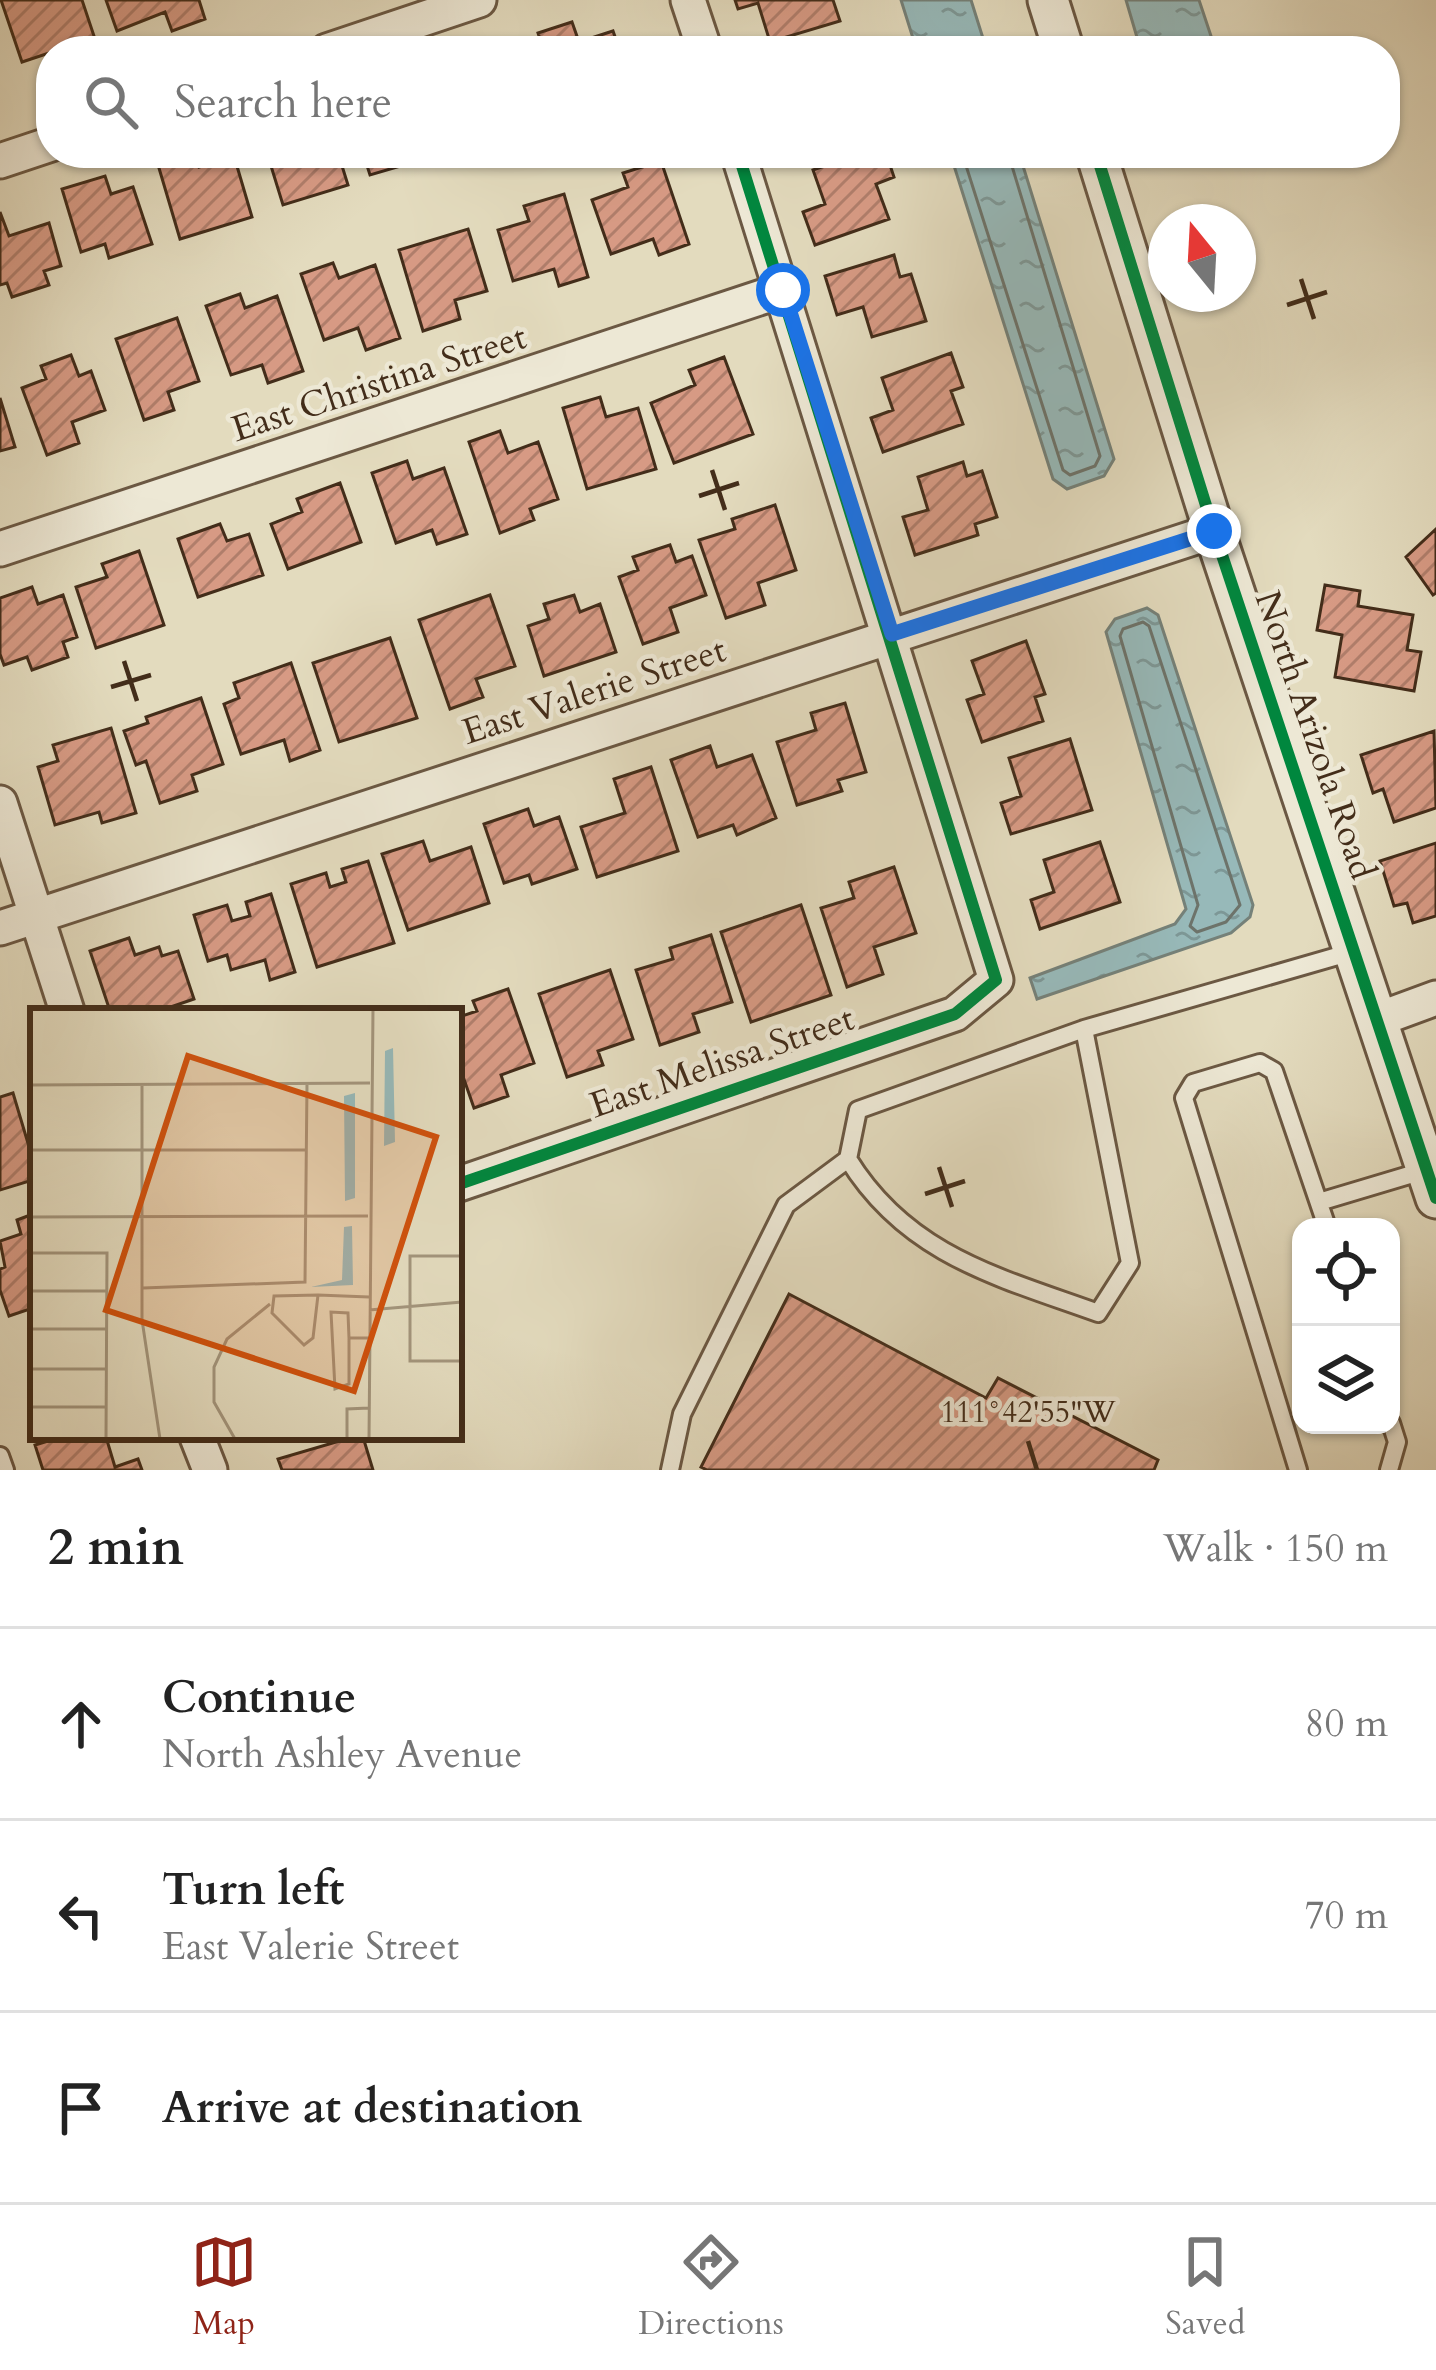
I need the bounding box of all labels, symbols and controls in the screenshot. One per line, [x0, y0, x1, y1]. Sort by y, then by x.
search box [36, 36, 1400, 168]
icon: search [78, 69, 144, 135]
text: Search here [174, 72, 392, 133]
north arrow [1148, 204, 1256, 312]
route start [756, 263, 810, 317]
street label: East Christina Street [225, 312, 533, 454]
route end [1187, 504, 1241, 558]
street label: North Arizola Road [1243, 584, 1387, 886]
street label: East Valerie Street [456, 625, 732, 757]
street label: East Melissa Street [583, 994, 861, 1130]
inset map [30, 1008, 462, 1440]
map controls [1292, 1218, 1400, 1434]
button: locate [1292, 1218, 1400, 1326]
button: layers [1292, 1326, 1400, 1434]
text: 111°42'55"W [940, 1392, 1116, 1433]
text: 2 min [48, 1513, 184, 1583]
text: Walk · 150 m [1163, 1522, 1388, 1575]
text: Continue [162, 1667, 356, 1728]
icon: ahead [48, 1691, 114, 1757]
text: 80 m [1305, 1697, 1388, 1750]
text: North Ashley Avenue [162, 1728, 522, 1781]
text: Turn left [162, 1859, 344, 1920]
icon: left [48, 1883, 114, 1949]
text: 70 m [1305, 1889, 1388, 1942]
text: East Valerie Street [162, 1920, 459, 1973]
icon: arrive [48, 2075, 114, 2141]
text: Arrive at destination [162, 2077, 582, 2138]
tab: Map [191, 2229, 257, 2346]
tab: Directions [638, 2229, 784, 2346]
tab: Saved [1165, 2229, 1245, 2346]

